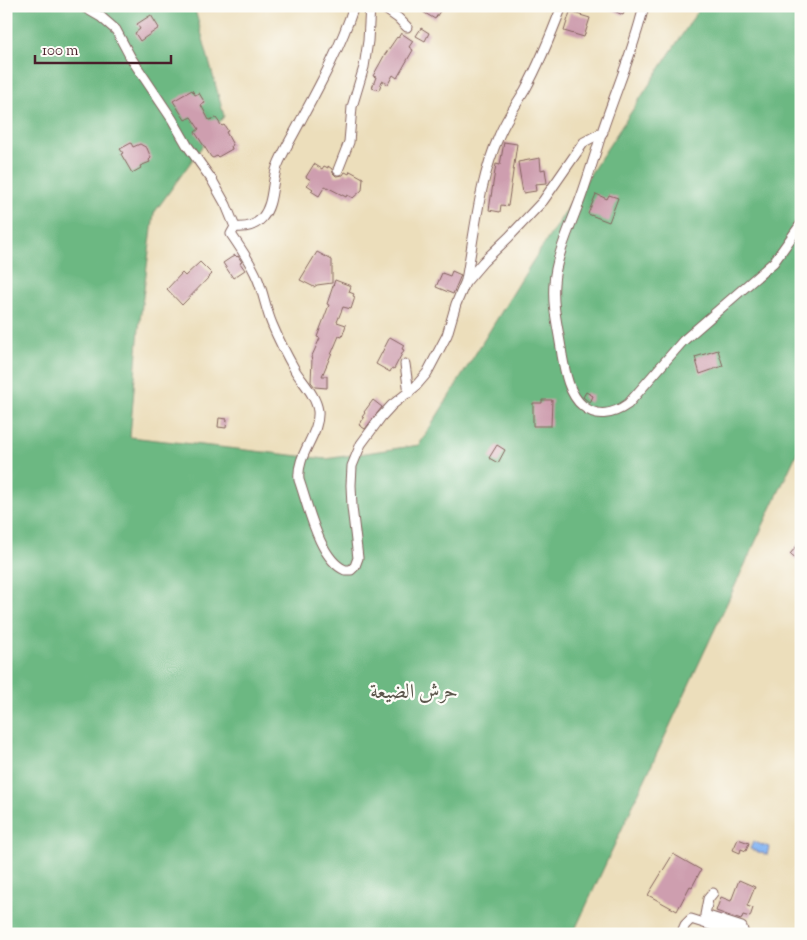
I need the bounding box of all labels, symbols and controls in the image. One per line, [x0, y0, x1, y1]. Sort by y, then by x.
scale bar [35, 32, 171, 64]
text: 100 m [42, 41, 79, 62]
park label: حرش الضيعة [370, 678, 458, 708]

